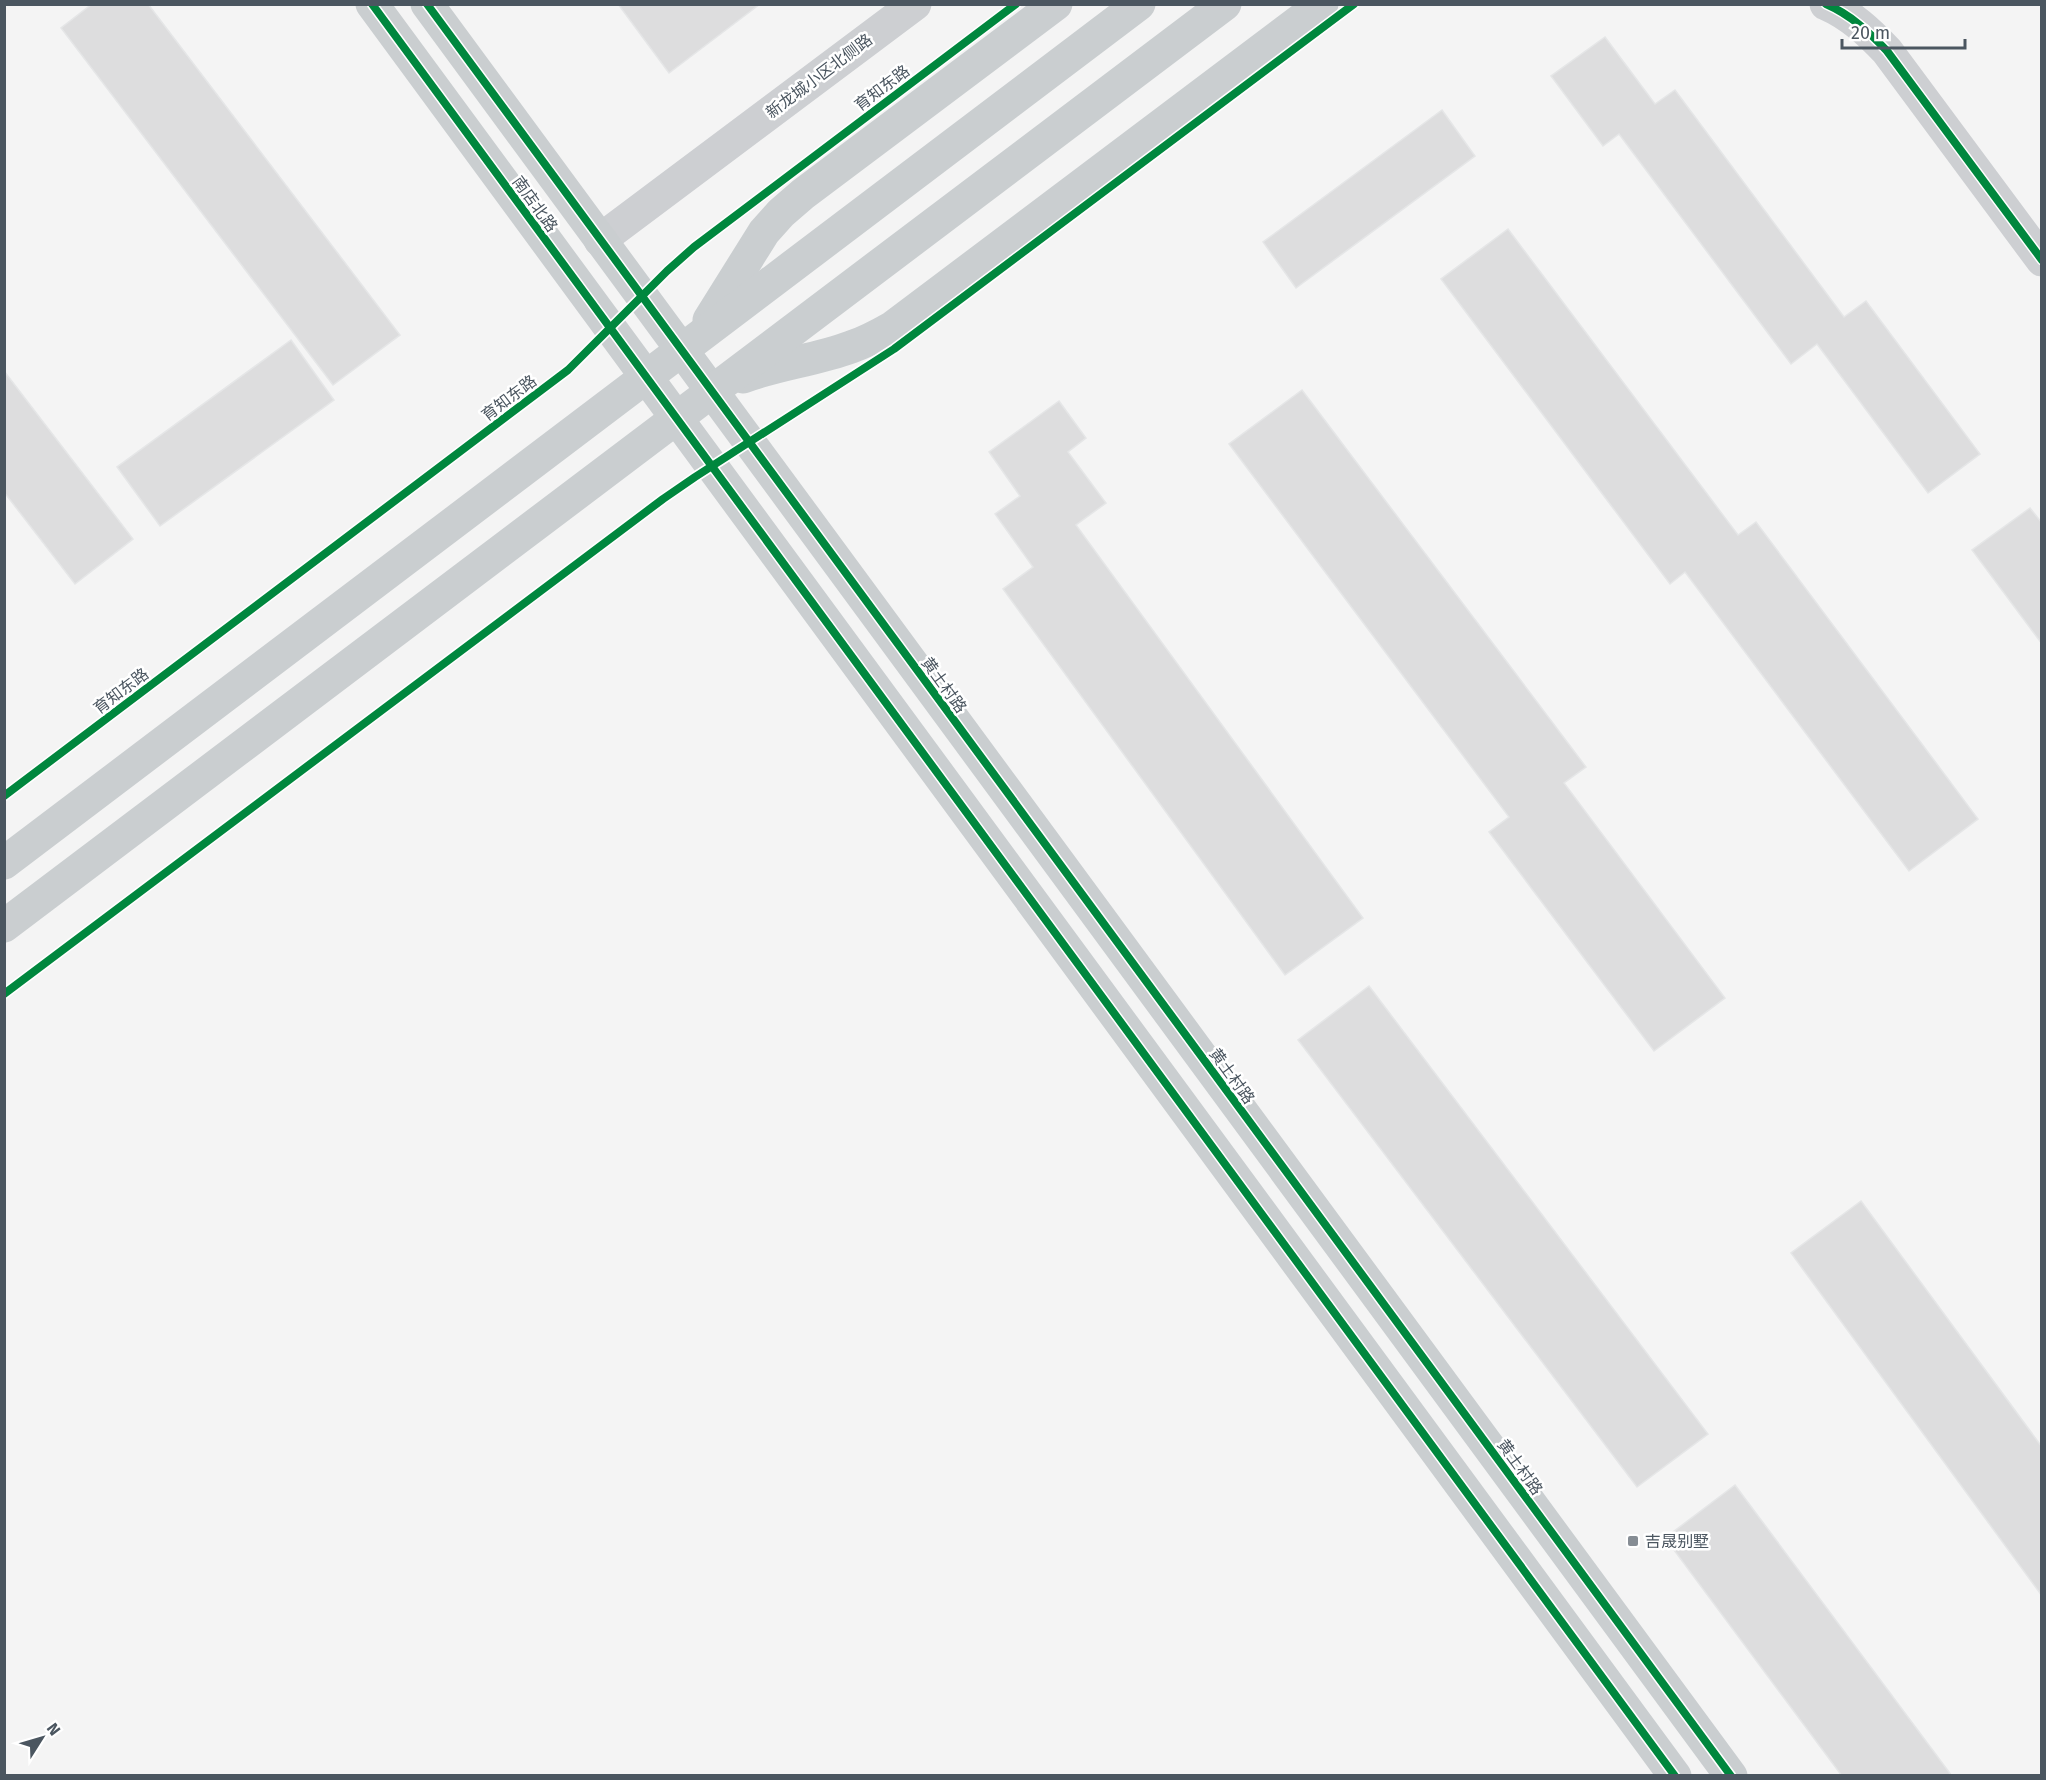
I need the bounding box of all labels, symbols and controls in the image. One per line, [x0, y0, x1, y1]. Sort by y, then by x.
scale bar [1842, 12, 1965, 50]
text: 20 m [1851, 22, 1890, 44]
street label: 新龙城小区北侧路 [762, 30, 876, 122]
street label: 育知东路 [851, 61, 913, 115]
street label: 南店北路 [509, 173, 561, 235]
street label: 育知东路 [478, 371, 540, 425]
street label: 黄土村路 [918, 654, 970, 716]
street label: 育知东路 [90, 664, 152, 718]
street label: 黄土村路 [1206, 1045, 1258, 1107]
street label: 黄土村路 [1494, 1436, 1546, 1498]
place label: 吉晟别墅 [1645, 1532, 1709, 1551]
marker: 吉晟别墅 [1626, 1534, 1640, 1548]
north arrow [12, 1708, 72, 1768]
text: N [43, 1719, 64, 1739]

